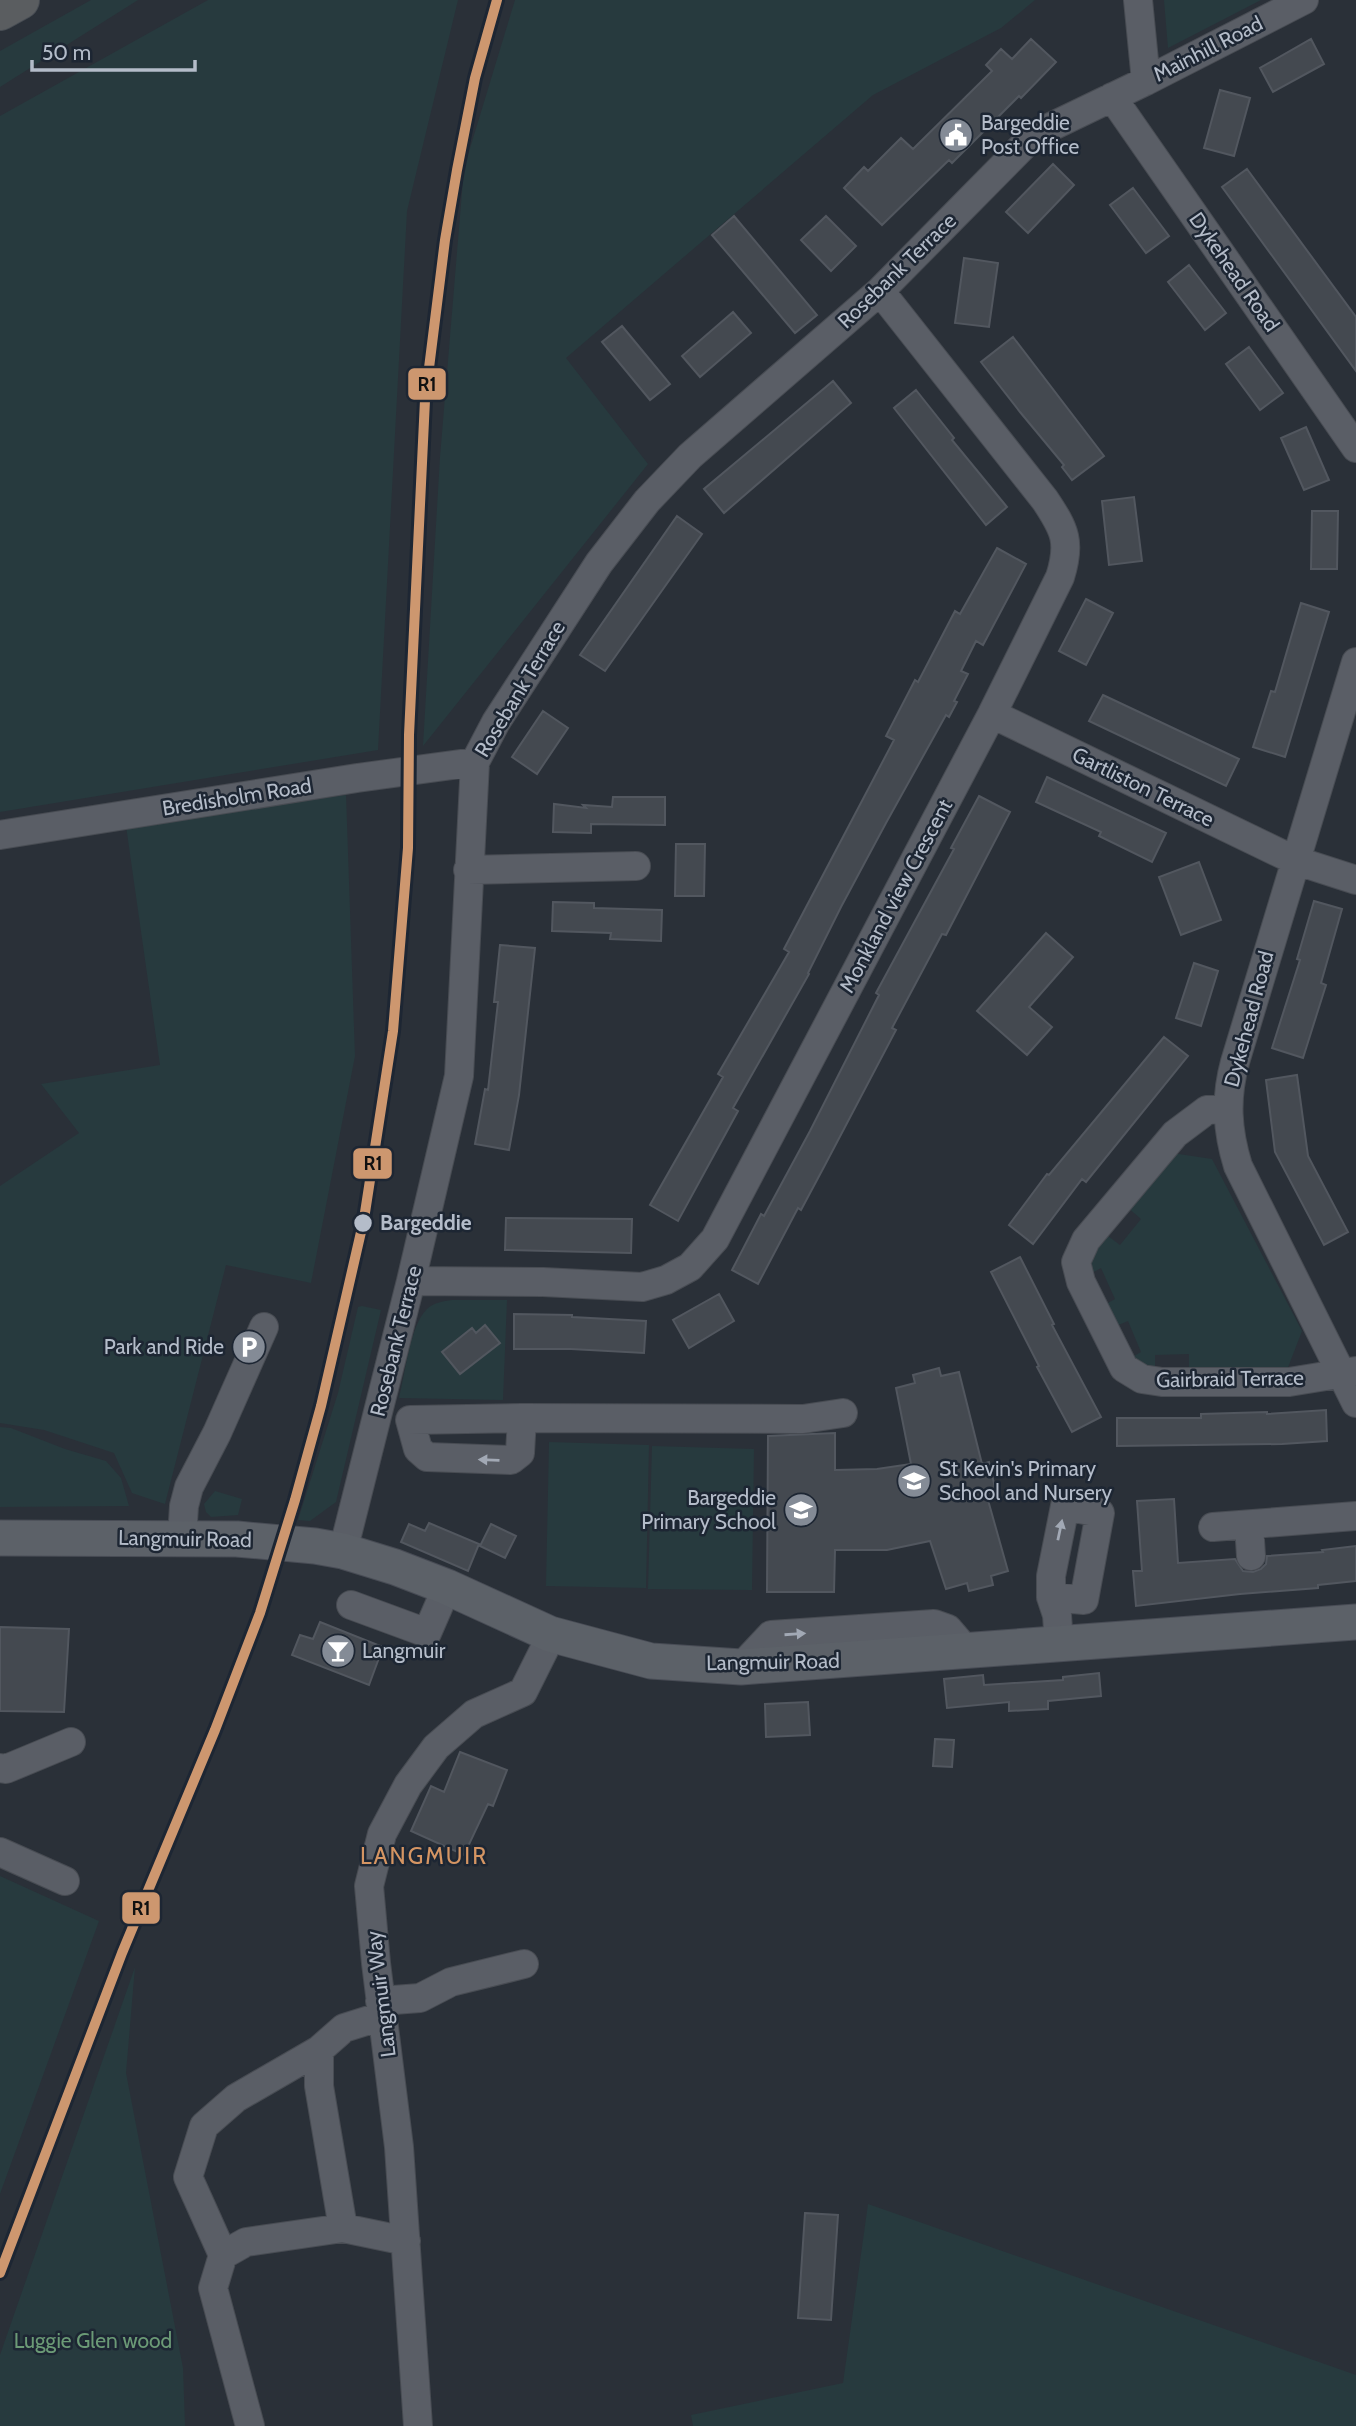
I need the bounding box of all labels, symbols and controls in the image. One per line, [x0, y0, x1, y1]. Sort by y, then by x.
street label: Mainhill Road [1149, 10, 1267, 87]
scale bar [32, 28, 194, 72]
text: 50 m [42, 40, 91, 65]
place label: Bargeddie Post Office [981, 110, 1080, 159]
public building icon: Bargeddie Post Office [937, 116, 975, 154]
street label: Dykehead Road [1184, 207, 1285, 336]
street label: Rosebank Terrace [832, 208, 961, 333]
line badge: R1 [407, 367, 447, 401]
text: R1 [418, 373, 436, 396]
street label: Rosebank Terrace [469, 616, 570, 761]
street label: Gartliston Terrace [1068, 741, 1218, 832]
street label: Bredisholm Road [160, 772, 313, 821]
street label: Monkland view Crescent [834, 795, 957, 997]
street label: Dykehead Road [1218, 948, 1279, 1090]
line badge: R1 [352, 1147, 393, 1180]
text: R1 [364, 1152, 382, 1175]
place label: Bargeddie [380, 1210, 472, 1235]
marker: Bargeddie [352, 1212, 374, 1234]
street label: Rosebank Terrace [365, 1263, 426, 1419]
parking icon: Park and Ride [230, 1328, 268, 1366]
place label: Park and Ride [104, 1334, 224, 1359]
street label: Gairbraid Terrace [1156, 1365, 1304, 1392]
one-way arrow [478, 1454, 500, 1465]
place label: St Kevin's Primary School and Nursery [939, 1456, 1112, 1505]
school or university icon: St Kevin's Primary School and Nursery [895, 1462, 933, 1500]
place label: Bargeddie Primary School [641, 1485, 776, 1534]
school or university icon: Bargeddie Primary School [782, 1491, 820, 1529]
one-way arrow [1055, 1519, 1066, 1541]
street label: Langmuir Road [118, 1525, 252, 1552]
one-way arrow [785, 1628, 807, 1639]
bar icon: Langmuir [319, 1632, 357, 1670]
place label: Langmuir [362, 1638, 446, 1663]
street label: Langmuir Road [706, 1648, 840, 1675]
district label: LANGMUIR [360, 1842, 488, 1870]
line badge: R1 [121, 1891, 161, 1925]
text: R1 [132, 1897, 150, 1920]
street label: Langmuir Way [360, 1929, 401, 2059]
park label: Luggie Glen wood [14, 2328, 172, 2353]

